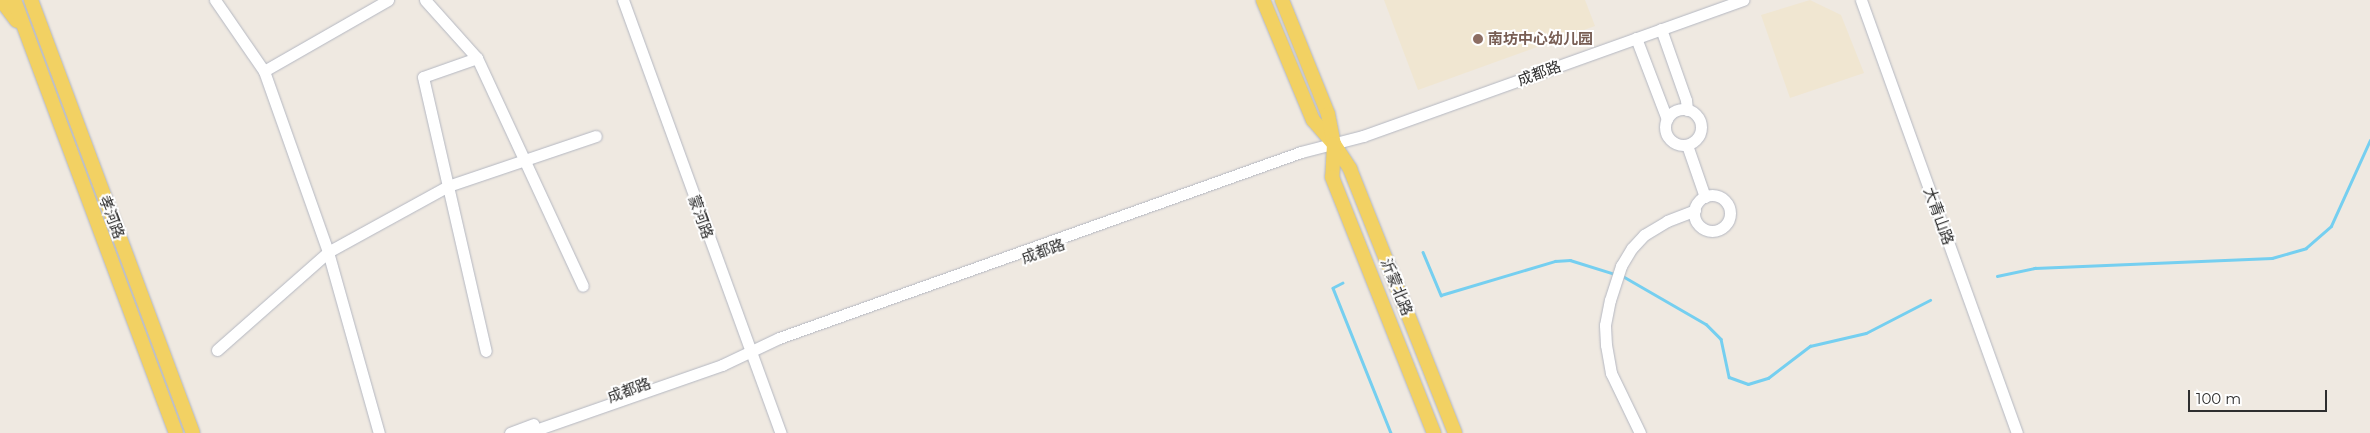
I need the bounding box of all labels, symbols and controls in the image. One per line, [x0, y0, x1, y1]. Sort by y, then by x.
place label: 南坊中心幼儿园 [1488, 30, 1593, 48]
marker: 南坊中心幼儿园 [1472, 33, 1484, 45]
street label: 成都路 [1515, 57, 1563, 89]
street label: 大青山路 [1920, 185, 1958, 247]
street label: 孝河路 [96, 193, 128, 241]
street label: 蒙河路 [685, 193, 717, 241]
street label: 成都路 [1019, 235, 1067, 267]
street label: 沂蒙北路 [1377, 256, 1417, 318]
street label: 成都路 [605, 374, 653, 406]
scale bar [2190, 380, 2329, 412]
text: 100 m [2196, 389, 2241, 408]

